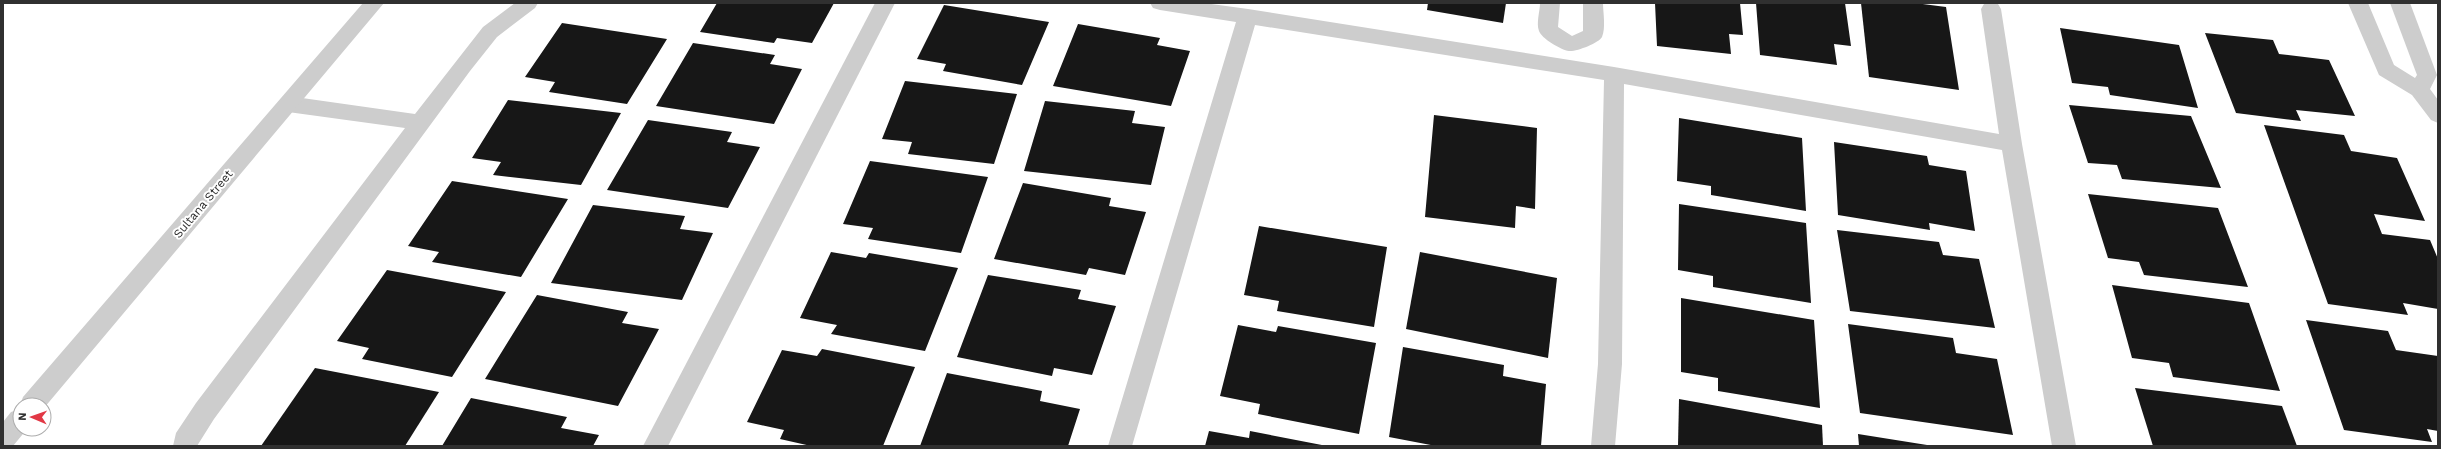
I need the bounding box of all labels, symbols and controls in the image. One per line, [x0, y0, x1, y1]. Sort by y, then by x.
street label: Sultana Street [170, 167, 236, 241]
north arrow [12, 397, 52, 437]
text: N [16, 412, 29, 421]

